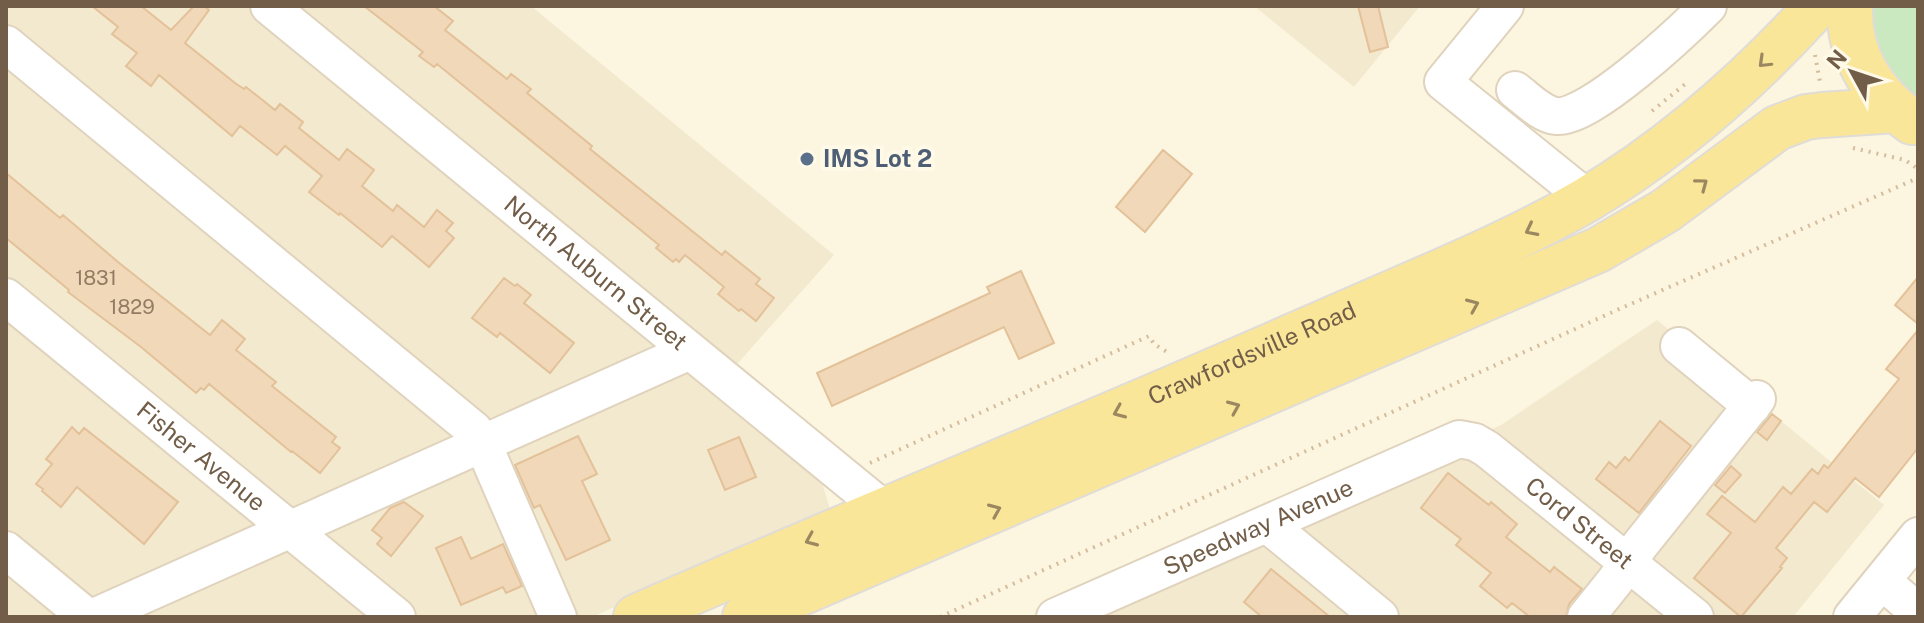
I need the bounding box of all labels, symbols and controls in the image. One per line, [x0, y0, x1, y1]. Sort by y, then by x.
north arrow [1812, 32, 1892, 112]
text: N [1821, 44, 1852, 74]
one-way arrow [1759, 53, 1773, 68]
place label: IMS Lot 2 [823, 144, 932, 172]
marker: IMS Lot 2 [798, 150, 816, 168]
one-way arrow [1693, 180, 1708, 194]
street label: North Auburn Street [499, 189, 693, 356]
one-way arrow [1524, 221, 1539, 236]
house number: 1831 [75, 266, 117, 290]
house number: 1829 [109, 295, 155, 319]
street label: Crawfordsville Road [1143, 295, 1360, 410]
one-way arrow [1465, 299, 1479, 315]
street label: Fisher Avenue [132, 395, 271, 517]
one-way arrow [1226, 401, 1240, 417]
one-way arrow [1112, 402, 1127, 418]
street label: Cord Street [1520, 471, 1639, 574]
street label: Speedway Avenue [1159, 473, 1357, 581]
one-way arrow [987, 503, 1001, 519]
one-way arrow [805, 531, 820, 547]

